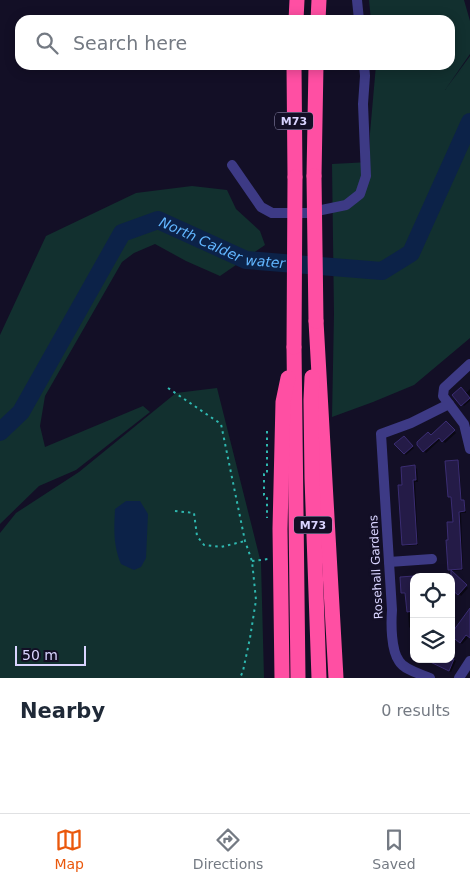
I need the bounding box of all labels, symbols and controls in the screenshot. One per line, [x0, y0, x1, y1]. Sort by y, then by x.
search box [15, 15, 455, 70]
icon: search [33, 29, 61, 57]
text: Search here [73, 32, 187, 54]
road number: M73 [275, 112, 313, 130]
water label: North Calder water [157, 214, 287, 271]
street label: Rosehall Gardens [366, 514, 386, 620]
road number: M73 [294, 516, 332, 534]
map controls [410, 573, 455, 663]
button: locate [410, 573, 455, 618]
button: layers [410, 618, 455, 663]
scale bar [15, 643, 86, 666]
text: 50 m [22, 647, 58, 663]
text: Nearby [20, 699, 105, 723]
text: 0 results [381, 701, 450, 720]
tab: Map [54, 826, 84, 872]
tab: Directions [193, 826, 263, 872]
tab: Saved [372, 826, 416, 872]

